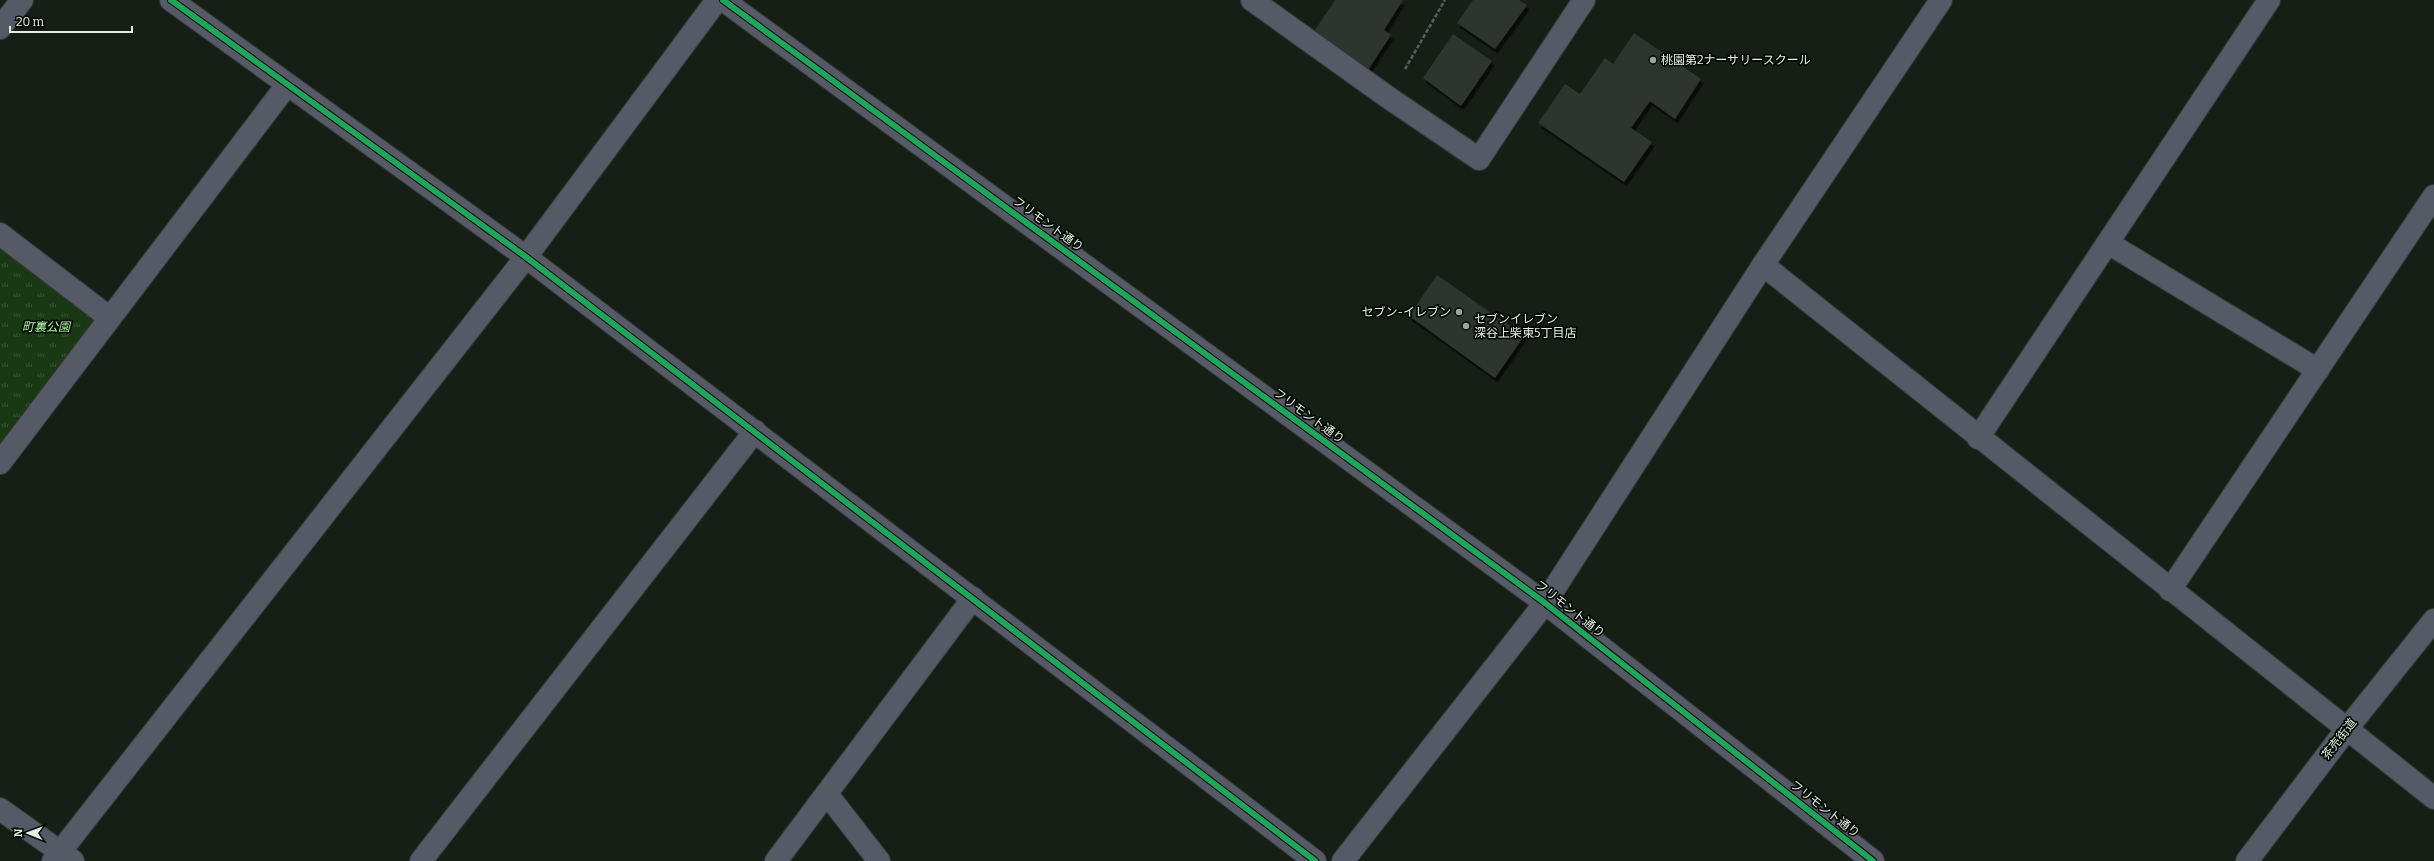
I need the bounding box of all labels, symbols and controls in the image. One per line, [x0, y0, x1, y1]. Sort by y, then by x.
scale bar [10, 8, 132, 34]
text: 20 m [16, 15, 45, 29]
place label: 桃園第2ナーサリースクール [1661, 53, 1811, 67]
marker: 桃園第2ナーサリースクール [1648, 55, 1658, 65]
street label: フリモント通り [1010, 194, 1086, 254]
place label: セブン-イレブン [1362, 305, 1451, 319]
marker: セブン-イレブン [1454, 307, 1464, 317]
place label: セブンイレブン 深谷上柴東5丁目店 [1474, 312, 1576, 340]
park label: 町裏公園 [22, 320, 72, 334]
marker: セブンイレブン 深谷上柴東5丁目店 [1461, 321, 1471, 331]
street label: フリモント通り [1271, 386, 1347, 446]
street label: フリモント通り [1533, 578, 1607, 640]
street label: 茶売街道 [2319, 716, 2359, 762]
street label: フリモント通り [1788, 778, 1862, 840]
north arrow [8, 813, 48, 853]
text: N [12, 828, 25, 837]

